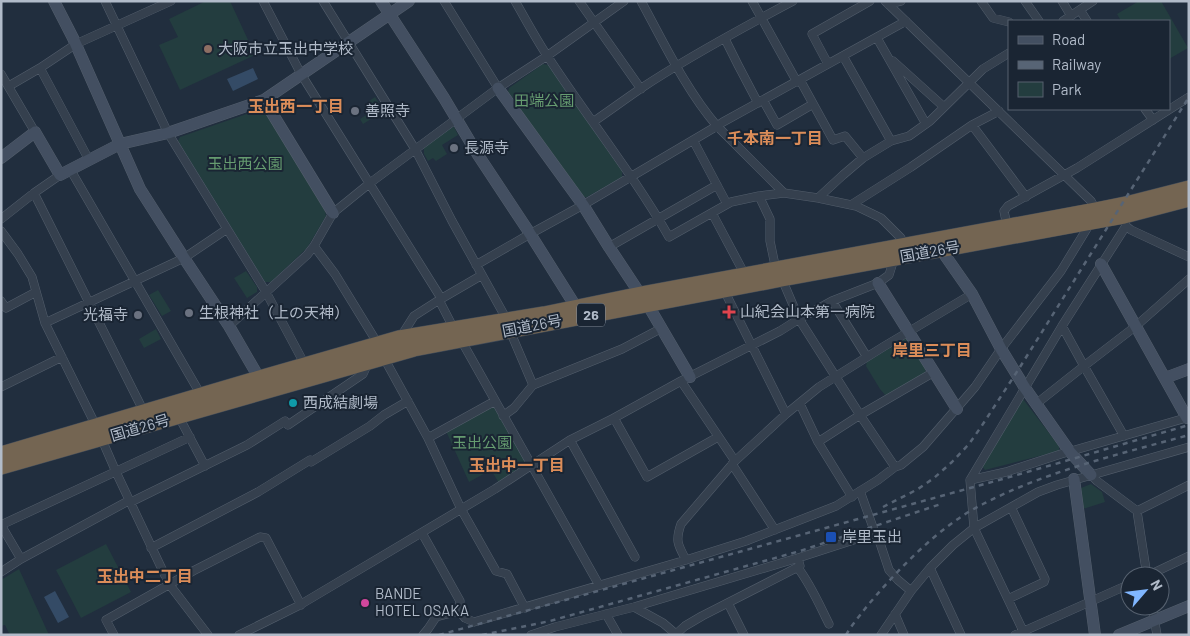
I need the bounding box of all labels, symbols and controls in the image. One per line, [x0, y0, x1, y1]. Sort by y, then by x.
legend [1008, 20, 1170, 110]
text: Road [1052, 30, 1085, 48]
place label: 大阪市立玉出中学校 [218, 39, 353, 57]
marker: 大阪市立玉出中学校 [202, 43, 214, 55]
text: Railway [1052, 55, 1101, 73]
text: Park [1052, 80, 1082, 98]
park label: 田端公園 [514, 91, 574, 109]
district label: 玉出西一丁目 [248, 96, 344, 115]
place label: 善照寺 [365, 101, 410, 119]
marker: 善照寺 [349, 105, 361, 117]
district label: 千本南一丁目 [727, 128, 823, 147]
place label: 長源寺 [464, 138, 509, 156]
marker: 長源寺 [448, 142, 460, 154]
park label: 玉出西公園 [207, 154, 283, 172]
street label: 国道26号 [898, 237, 961, 265]
place label: 山紀会山本第一病院 [740, 302, 875, 320]
place label: 生根神社（上の天神） [199, 303, 349, 321]
road number: 26 [577, 304, 605, 326]
place label: 光福寺 [83, 305, 128, 323]
marker: 山紀会山本第一病院 [722, 305, 736, 319]
marker: 生根神社（上の天神） [183, 307, 195, 319]
marker: 光福寺 [132, 309, 144, 321]
street label: 国道26号 [500, 310, 563, 340]
district label: 岸里三丁目 [892, 340, 972, 359]
place label: 西成結劇場 [303, 393, 378, 411]
marker: 西成結劇場 [287, 397, 299, 409]
street label: 国道26号 [108, 410, 171, 444]
park label: 玉出公園 [452, 433, 512, 451]
district label: 玉出中一丁目 [469, 455, 565, 474]
place label: 岸里玉出 [842, 527, 902, 545]
marker: 岸里玉出 [824, 530, 838, 544]
district label: 玉出中二丁目 [97, 566, 193, 585]
north arrow [1120, 566, 1170, 616]
text: N [1147, 577, 1167, 593]
place label: BANDE HOTEL OSAKA [375, 584, 469, 619]
marker: BANDE HOTEL OSAKA [359, 597, 371, 609]

